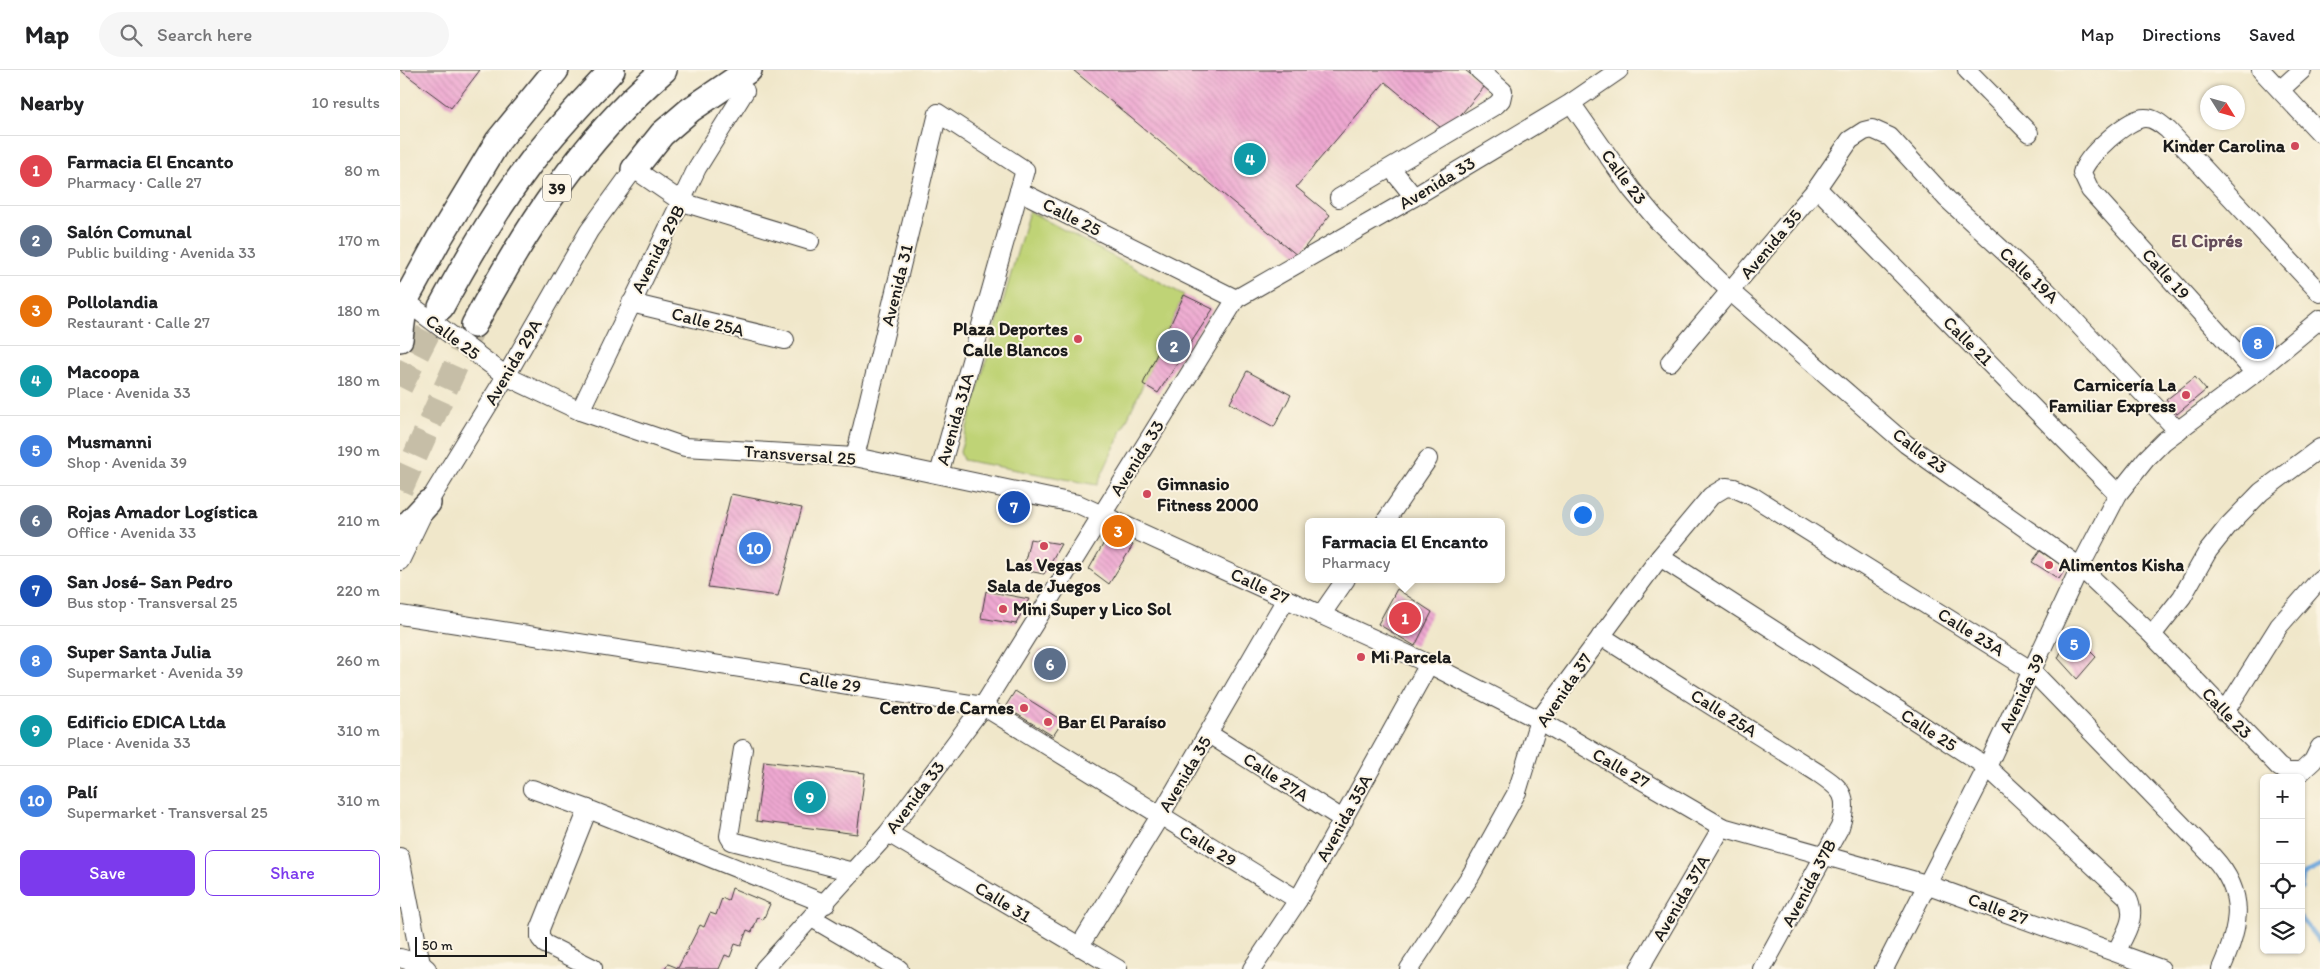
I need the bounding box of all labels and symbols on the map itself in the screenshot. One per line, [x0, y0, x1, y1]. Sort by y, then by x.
north arrow [2200, 85, 2245, 130]
place label: Kinder Carolina [2163, 135, 2286, 157]
pin: 4 [1234, 140, 1266, 178]
marker: Kinder Carolina [2289, 140, 2301, 152]
street label: Calle 23 [1597, 145, 1652, 209]
street label: Avenida 33 [1395, 152, 1479, 214]
road number: 39 [543, 175, 571, 202]
street label: Calle 25 [1039, 193, 1105, 241]
street label: Avenida 29B [626, 201, 690, 297]
street label: Avenida 35 [1735, 204, 1807, 284]
district label: El Ciprés [2171, 229, 2243, 252]
street label: Avenida 31 [876, 242, 918, 328]
street label: Calle 19A [1995, 242, 2064, 308]
street label: Calle 19 [2137, 244, 2195, 304]
street label: Calle 25A [669, 302, 747, 342]
street label: Calle 25 [421, 309, 485, 365]
street label: Calle 21 [1938, 311, 1998, 371]
street label: Avenida 29A [479, 315, 547, 409]
place label: Plaza Deportes Calle Blancos [953, 318, 1068, 361]
pin: 8 [2242, 324, 2274, 362]
pin: 2 [1158, 327, 1190, 365]
marker: Plaza Deportes Calle Blancos [1072, 333, 1084, 345]
street label: Avenida 31A [931, 370, 979, 468]
place label: Carnicería La Familiar Express [2049, 374, 2176, 417]
marker: Carnicería La Familiar Express [2180, 389, 2192, 401]
street label: Avenida 33 [1105, 416, 1169, 500]
street label: Calle 23 [1888, 423, 1952, 479]
street label: Transversal 25 [743, 440, 857, 470]
place label: Gimnasio Fitness 2000 [1157, 473, 1259, 516]
pin: 7 [998, 488, 1030, 526]
marker: Gimnasio Fitness 2000 [1141, 488, 1153, 500]
your location [1570, 502, 1596, 528]
pin: 3 [1102, 512, 1134, 550]
pin: 10 [739, 529, 771, 567]
marker: Las Vegas Sala de Juegos [1038, 540, 1050, 552]
place label: Las Vegas Sala de Juegos [987, 554, 1101, 597]
place label: Alimentos Kisha [2058, 554, 2184, 576]
marker: Alimentos Kisha [2043, 559, 2055, 571]
street label: Calle 27 [1227, 563, 1293, 609]
place label: Mini Super y Lico Sol [1013, 598, 1172, 620]
pin: 1 [1389, 599, 1421, 637]
marker: Mini Super y Lico Sol [997, 603, 1009, 615]
street label: Calle 23A [1934, 603, 2009, 661]
pin: 5 [2058, 625, 2090, 663]
pin: 6 [1034, 645, 1066, 683]
place label: Mi Parcela [1371, 646, 1452, 668]
street label: Avenida 37 [1531, 649, 1597, 731]
street label: Avenida 39 [1994, 650, 2050, 736]
marker: Mi Parcela [1355, 651, 1367, 663]
street label: Calle 29 [797, 666, 863, 698]
street label: Calle 23 [2197, 683, 2257, 743]
street label: Calle 25A [1687, 684, 1762, 742]
place label: Centro de Carnes [879, 697, 1014, 719]
marker: Centro de Carnes [1018, 702, 1030, 714]
street label: Calle 25 [1897, 704, 1961, 756]
place label: Bar El Paraíso [1058, 711, 1166, 733]
marker: Bar El Paraíso [1042, 716, 1054, 728]
street label: Avenida 35 [1154, 732, 1216, 816]
street label: Calle 27 [1589, 743, 1653, 793]
street label: Calle 27A [1239, 748, 1313, 807]
street label: Avenida 33 [881, 756, 950, 838]
street label: Avenida 35A [1311, 770, 1377, 865]
pin: 9 [794, 778, 826, 816]
street label: Calle 29 [1175, 820, 1241, 872]
street label: Avenida 37B [1777, 835, 1841, 931]
street label: Avenida 37A [1648, 851, 1715, 945]
street label: Calle 31 [971, 877, 1035, 927]
street label: Calle 27 [1965, 888, 2031, 930]
scale bar [415, 934, 548, 957]

